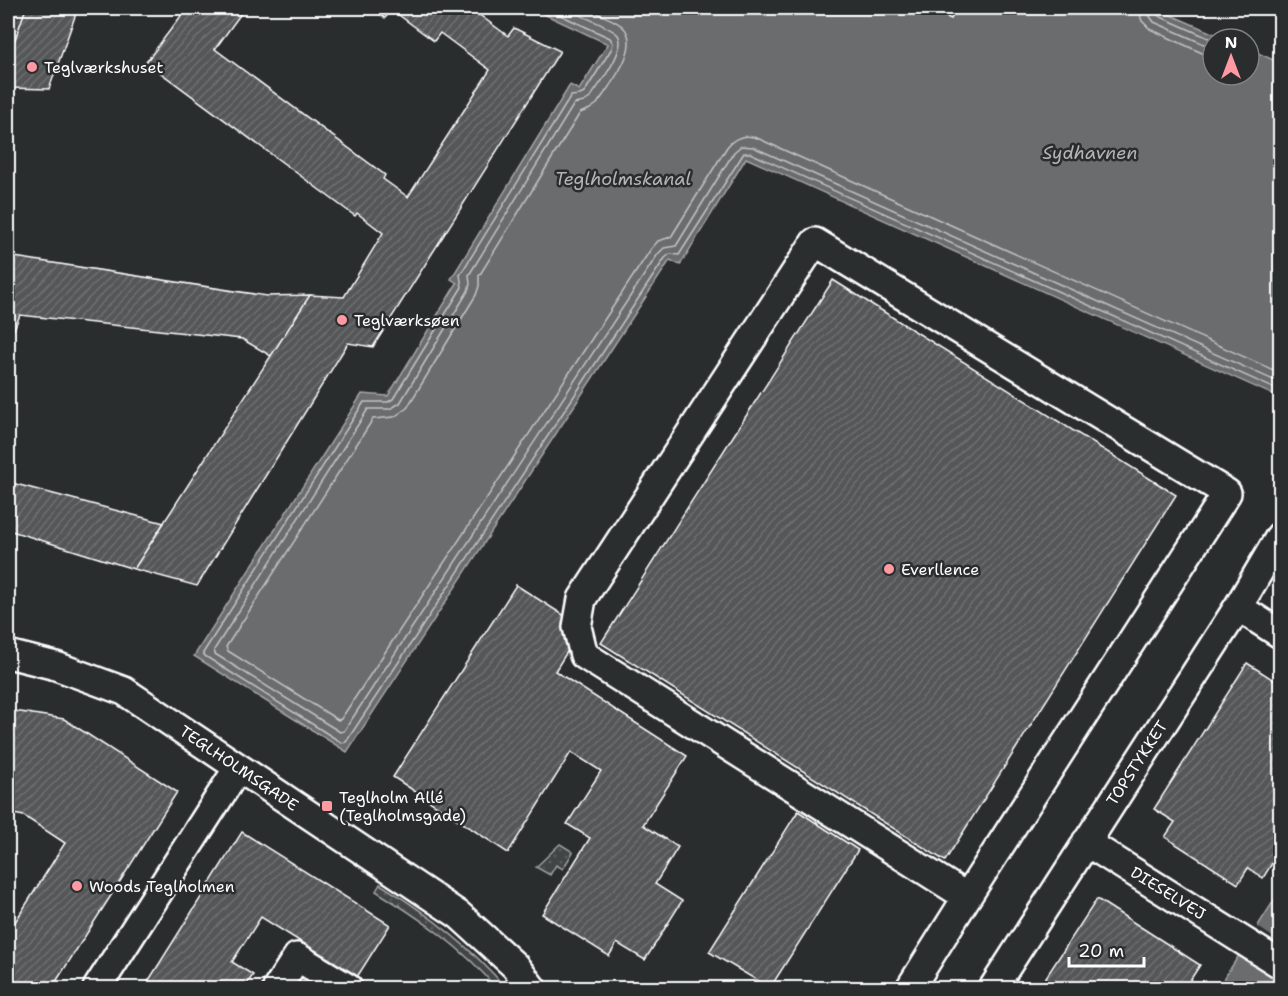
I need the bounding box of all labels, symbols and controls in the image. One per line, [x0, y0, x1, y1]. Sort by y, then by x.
north arrow [1201, 27, 1261, 87]
text: N [1225, 32, 1237, 53]
place label: Teglværkshuset [44, 57, 163, 78]
marker: Teglværkshuset [25, 60, 39, 74]
water label: Sydhavnen [1042, 141, 1138, 165]
water label: Teglholmskanal [555, 167, 692, 191]
place label: Teglværksøen [354, 310, 460, 331]
marker: Teglværksøen [335, 313, 349, 327]
place label: Everllence [901, 559, 979, 580]
marker: Everllence [882, 562, 896, 576]
street label: TOPSTYKKET [1102, 716, 1172, 810]
street label: TEGLHOLMSGADE [175, 720, 303, 816]
place label: Teglholm Allé (Teglholmsgade) [339, 787, 466, 826]
marker: Teglholm Allé (Teglholmsgade) [320, 799, 334, 813]
street label: DIESELVEJ [1126, 862, 1210, 924]
place label: Woods Teglholmen [89, 876, 235, 897]
marker: Woods Teglholmen [70, 879, 84, 893]
scale bar [1069, 930, 1144, 968]
text: 20 m [1078, 939, 1124, 963]

